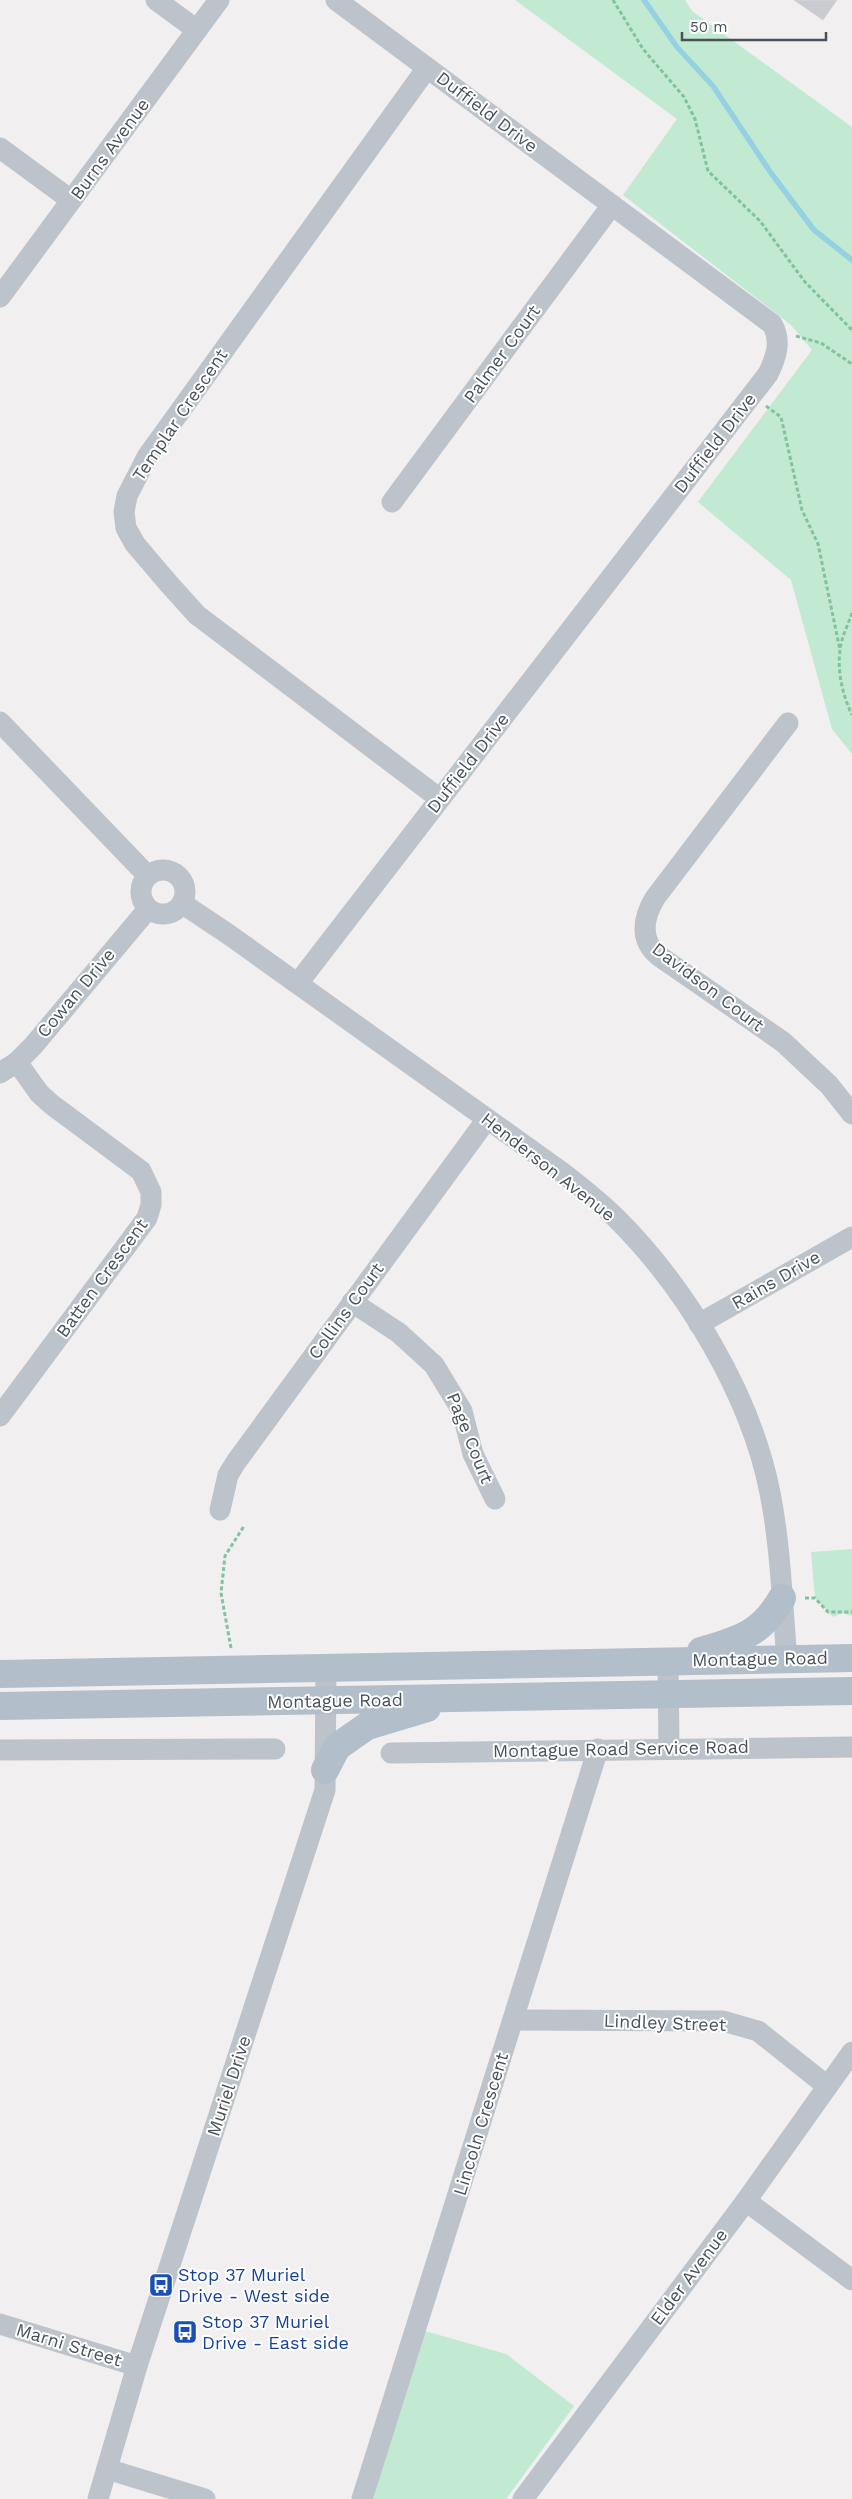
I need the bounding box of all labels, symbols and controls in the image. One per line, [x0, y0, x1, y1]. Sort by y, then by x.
scale bar [682, 10, 826, 42]
text: 50 m [690, 18, 727, 36]
street label: Duffield Drive [433, 67, 542, 156]
street label: Burns Avenue [66, 94, 153, 203]
street label: Palmer Court [459, 300, 544, 407]
street label: Templar Crescent [128, 344, 232, 485]
street label: Duffield Drive [669, 389, 760, 497]
street label: Duffield Drive [422, 709, 513, 817]
street label: Davidson Court [648, 938, 769, 1036]
street label: Cowan Drive [32, 944, 119, 1042]
street label: Henderson Avenue [477, 1108, 619, 1225]
street label: Batten Crescent [52, 1214, 152, 1341]
street label: Rains Drive [728, 1246, 824, 1313]
street label: Collins Court [304, 1258, 388, 1363]
street label: Page Court [443, 1389, 498, 1487]
street label: Montague Road [692, 1647, 828, 1670]
street label: Montague Road [267, 1689, 403, 1712]
street label: Montague Road Service Road [493, 1736, 749, 1761]
street label: Lindley Street [603, 2010, 727, 2035]
street label: Muriel Drive [202, 2033, 255, 2139]
street label: Lincoln Crescent [449, 2049, 512, 2198]
street label: Elder Avenue [646, 2225, 731, 2329]
place label: Stop 37 Muriel Drive - West side [178, 2264, 330, 2306]
bus stop icon: Stop 37 Muriel Drive - West side [148, 2272, 174, 2298]
place label: Stop 37 Muriel Drive - East side [202, 2311, 349, 2353]
street label: Marni Street [14, 2319, 125, 2371]
bus stop icon: Stop 37 Muriel Drive - East side [172, 2319, 198, 2345]

